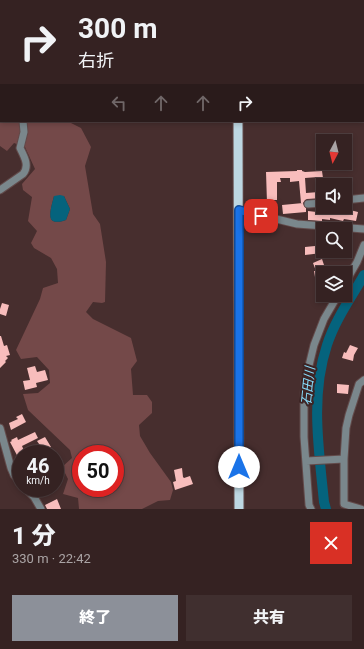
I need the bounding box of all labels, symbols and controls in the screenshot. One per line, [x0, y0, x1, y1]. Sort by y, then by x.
text: 300 m [78, 12, 157, 45]
icon: right [12, 16, 64, 68]
text: 右折 [78, 50, 114, 71]
icon: left [108, 92, 130, 114]
icon: ahead [150, 92, 172, 114]
icon: ahead [192, 92, 214, 114]
icon: right [234, 92, 256, 114]
north arrow [316, 134, 352, 170]
map controls [316, 134, 352, 302]
button: sound [316, 178, 352, 214]
pin [244, 199, 278, 233]
icon: arrive [250, 205, 272, 227]
button: search [316, 222, 352, 258]
button: layers [316, 266, 352, 302]
water label: 石田川 [299, 364, 318, 406]
speed limit sign: 50 [72, 445, 124, 497]
position arrow [218, 446, 260, 488]
text: 46 [27, 454, 49, 478]
text: km/h [26, 475, 50, 486]
text: 1 分 [12, 522, 56, 550]
button: close [310, 522, 352, 564]
text: 330 m · 22:42 [12, 551, 91, 566]
button: 終了 [12, 595, 178, 641]
button: 共有 [186, 595, 352, 641]

